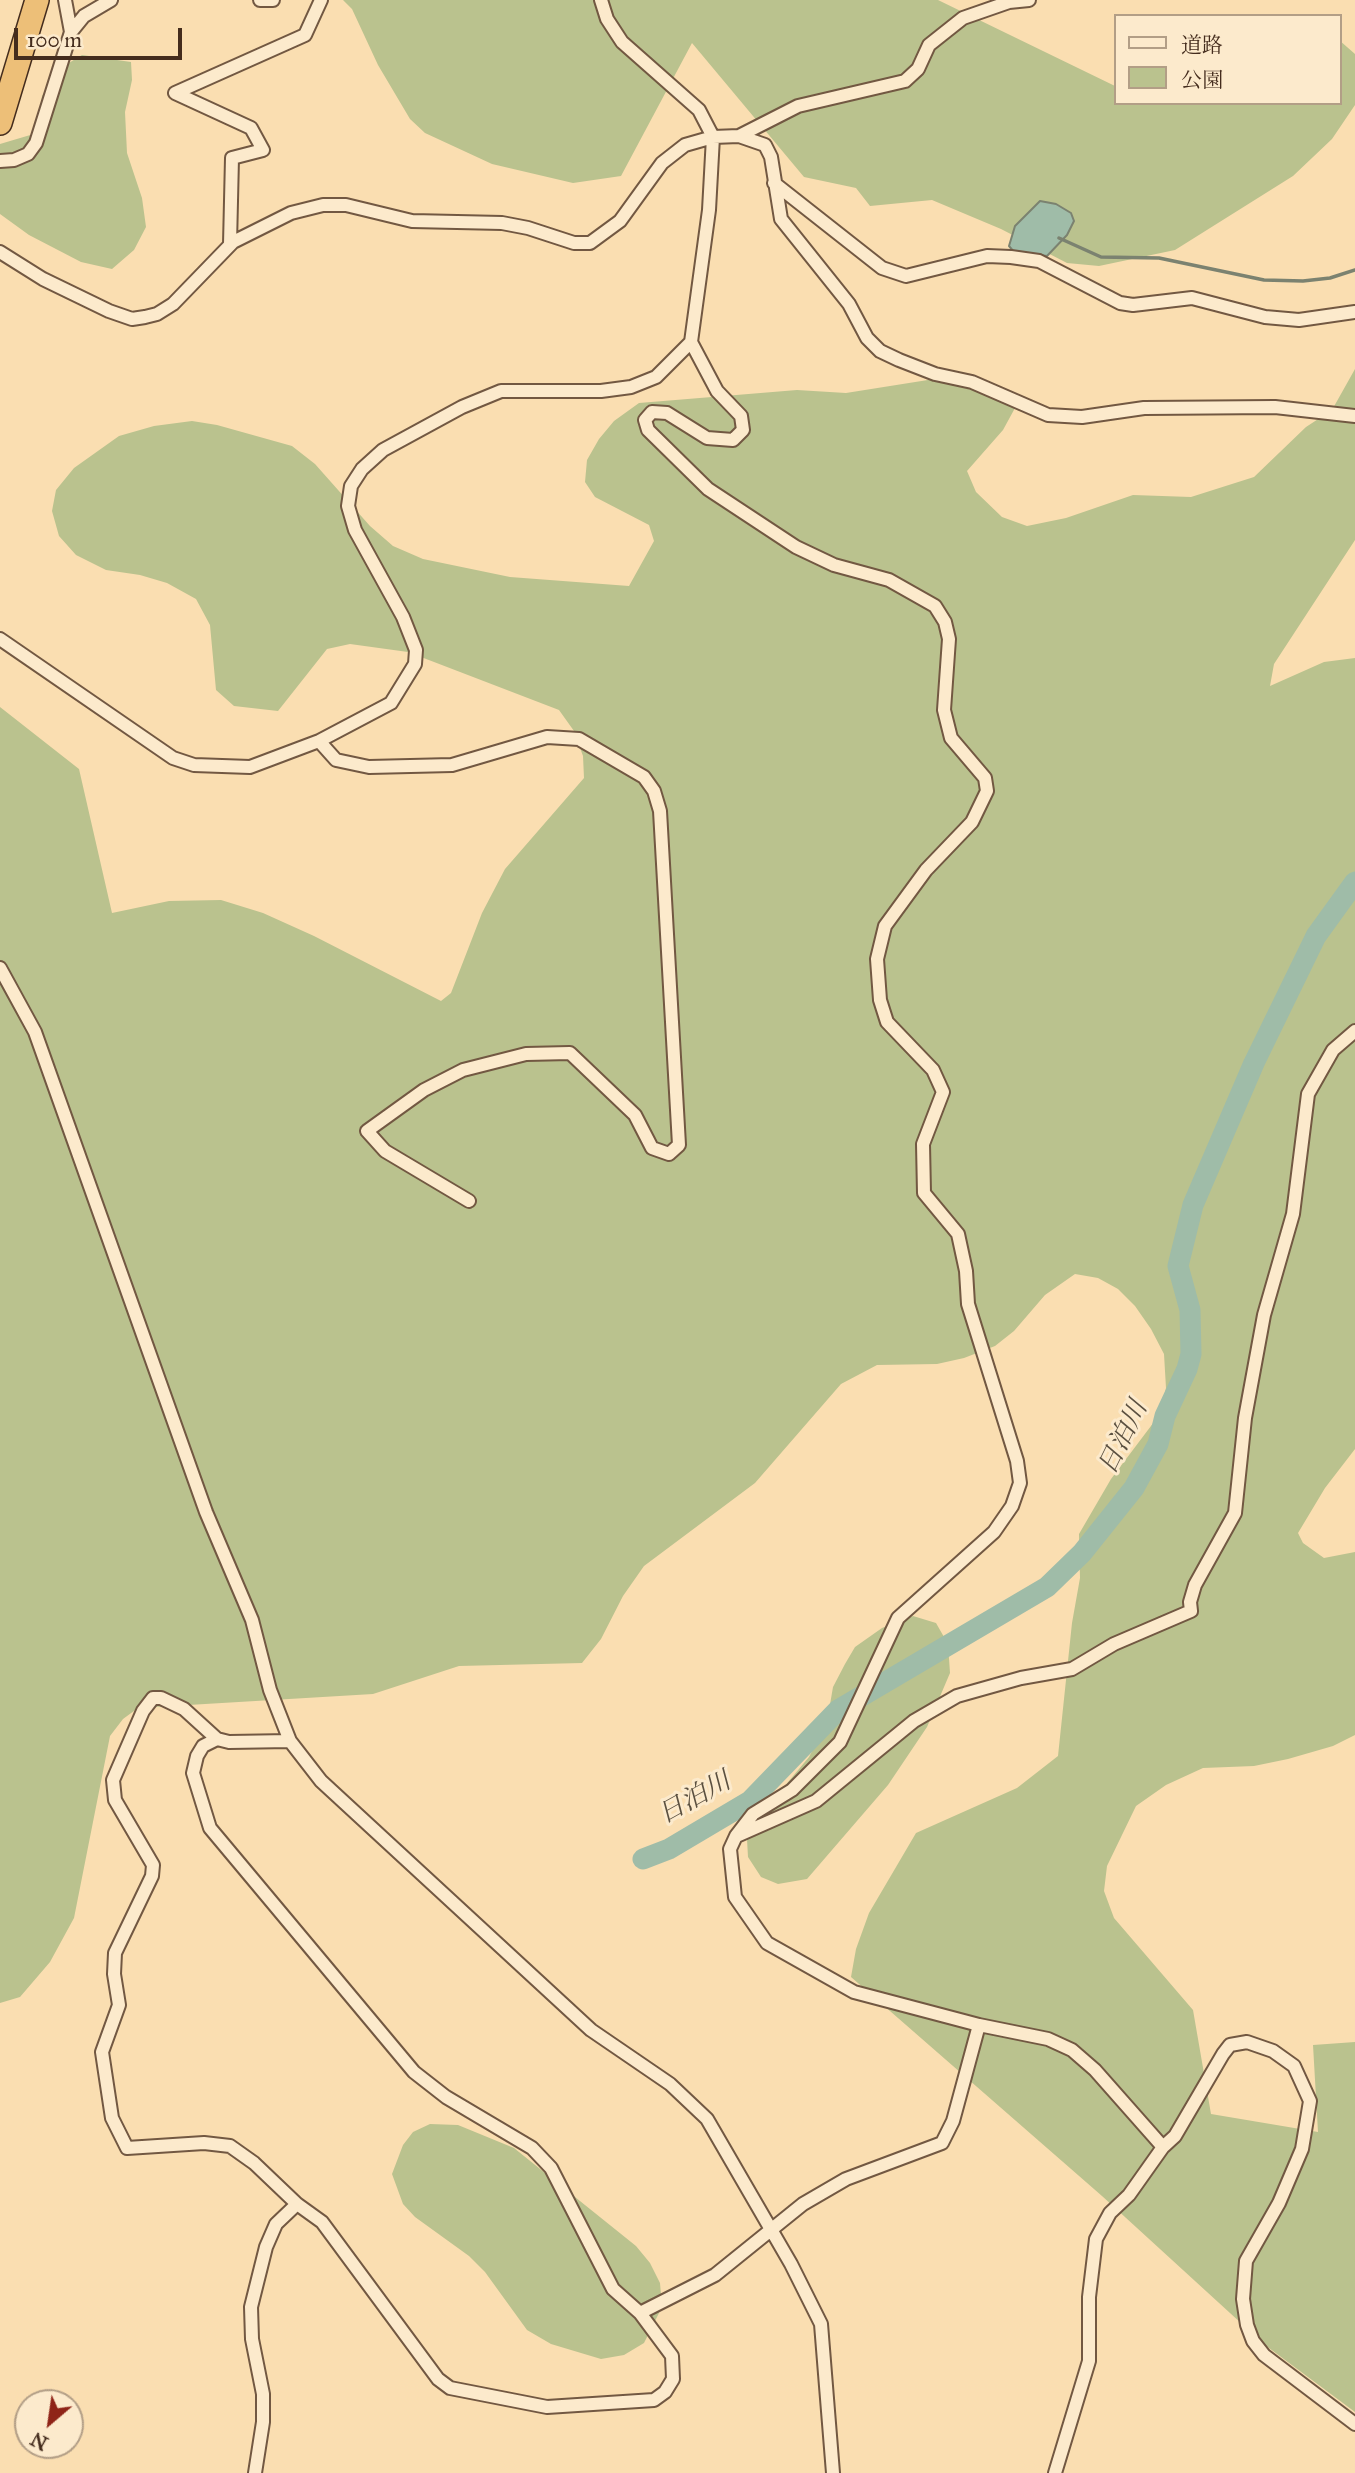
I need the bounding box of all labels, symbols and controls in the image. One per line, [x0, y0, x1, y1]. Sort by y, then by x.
scale bar [18, 14, 186, 58]
legend [1114, 14, 1341, 105]
text: 100 m [27, 27, 82, 53]
text: 道路 [1181, 32, 1223, 58]
text: 公園 [1181, 67, 1223, 93]
water label: 日泊川 [1093, 1396, 1155, 1480]
water label: 日泊川 [653, 1766, 737, 1832]
north arrow [14, 2389, 84, 2459]
text: N [27, 2427, 52, 2455]

